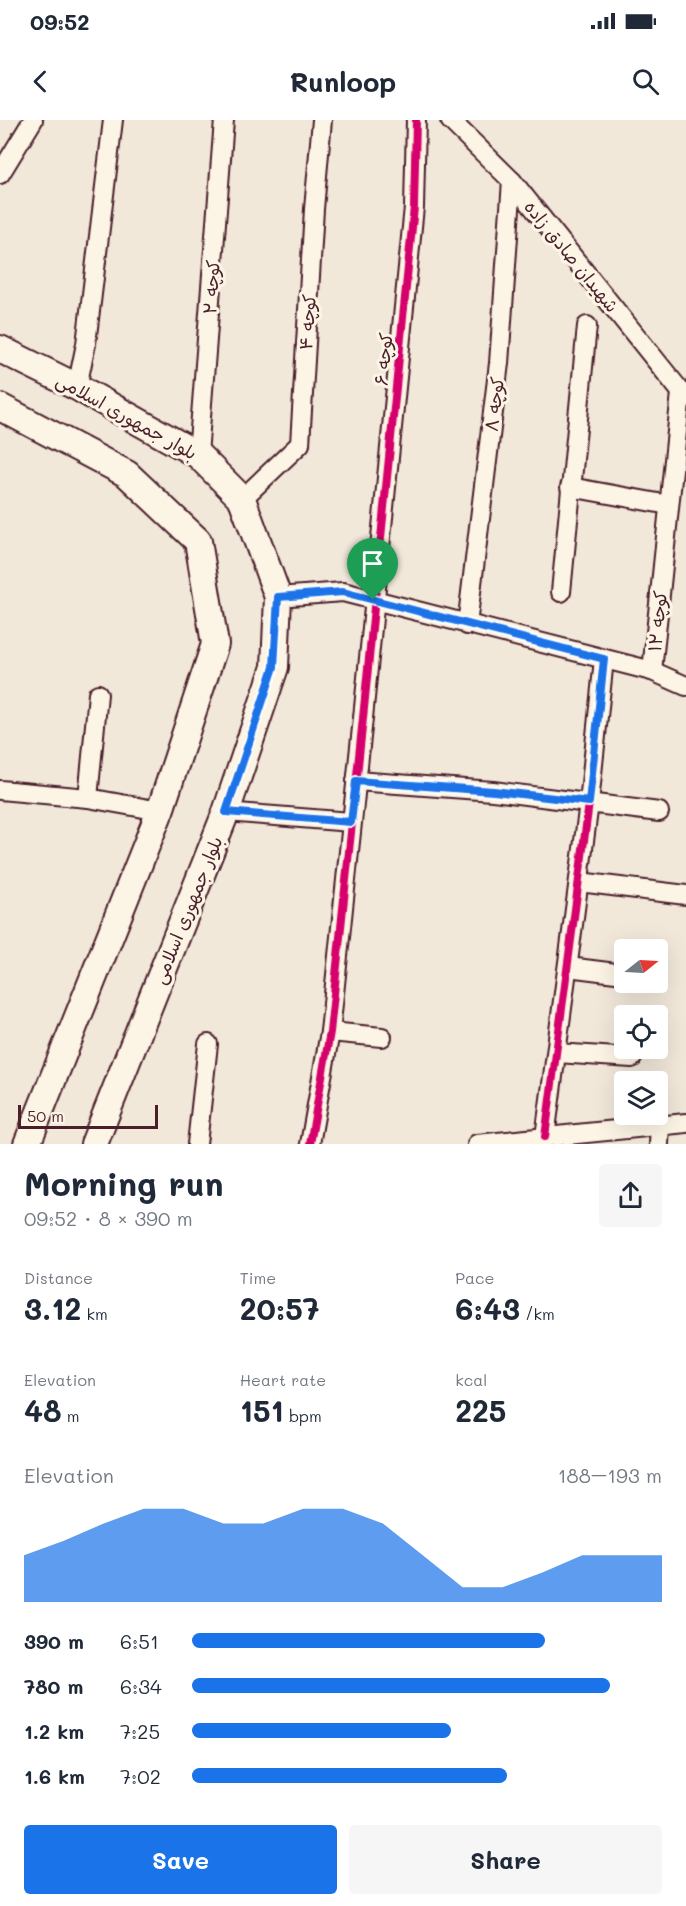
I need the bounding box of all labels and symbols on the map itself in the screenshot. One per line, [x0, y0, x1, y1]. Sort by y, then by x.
street label: شهیدان صادق زاده [519, 195, 625, 317]
street label: کوچه ۲ [197, 259, 226, 315]
street label: کوچه ۴ [293, 293, 322, 351]
street label: کوچه ۶ [368, 331, 399, 387]
street label: بلوار جمهوری اسلامی [52, 367, 202, 465]
street label: کوچه ۸ [479, 375, 510, 433]
pin [347, 538, 398, 600]
street label: کوچه ۱۲ [642, 589, 673, 653]
street label: بلوار جمهوری اسلامی [146, 833, 228, 988]
north arrow [614, 939, 668, 993]
scale bar [18, 1102, 158, 1130]

